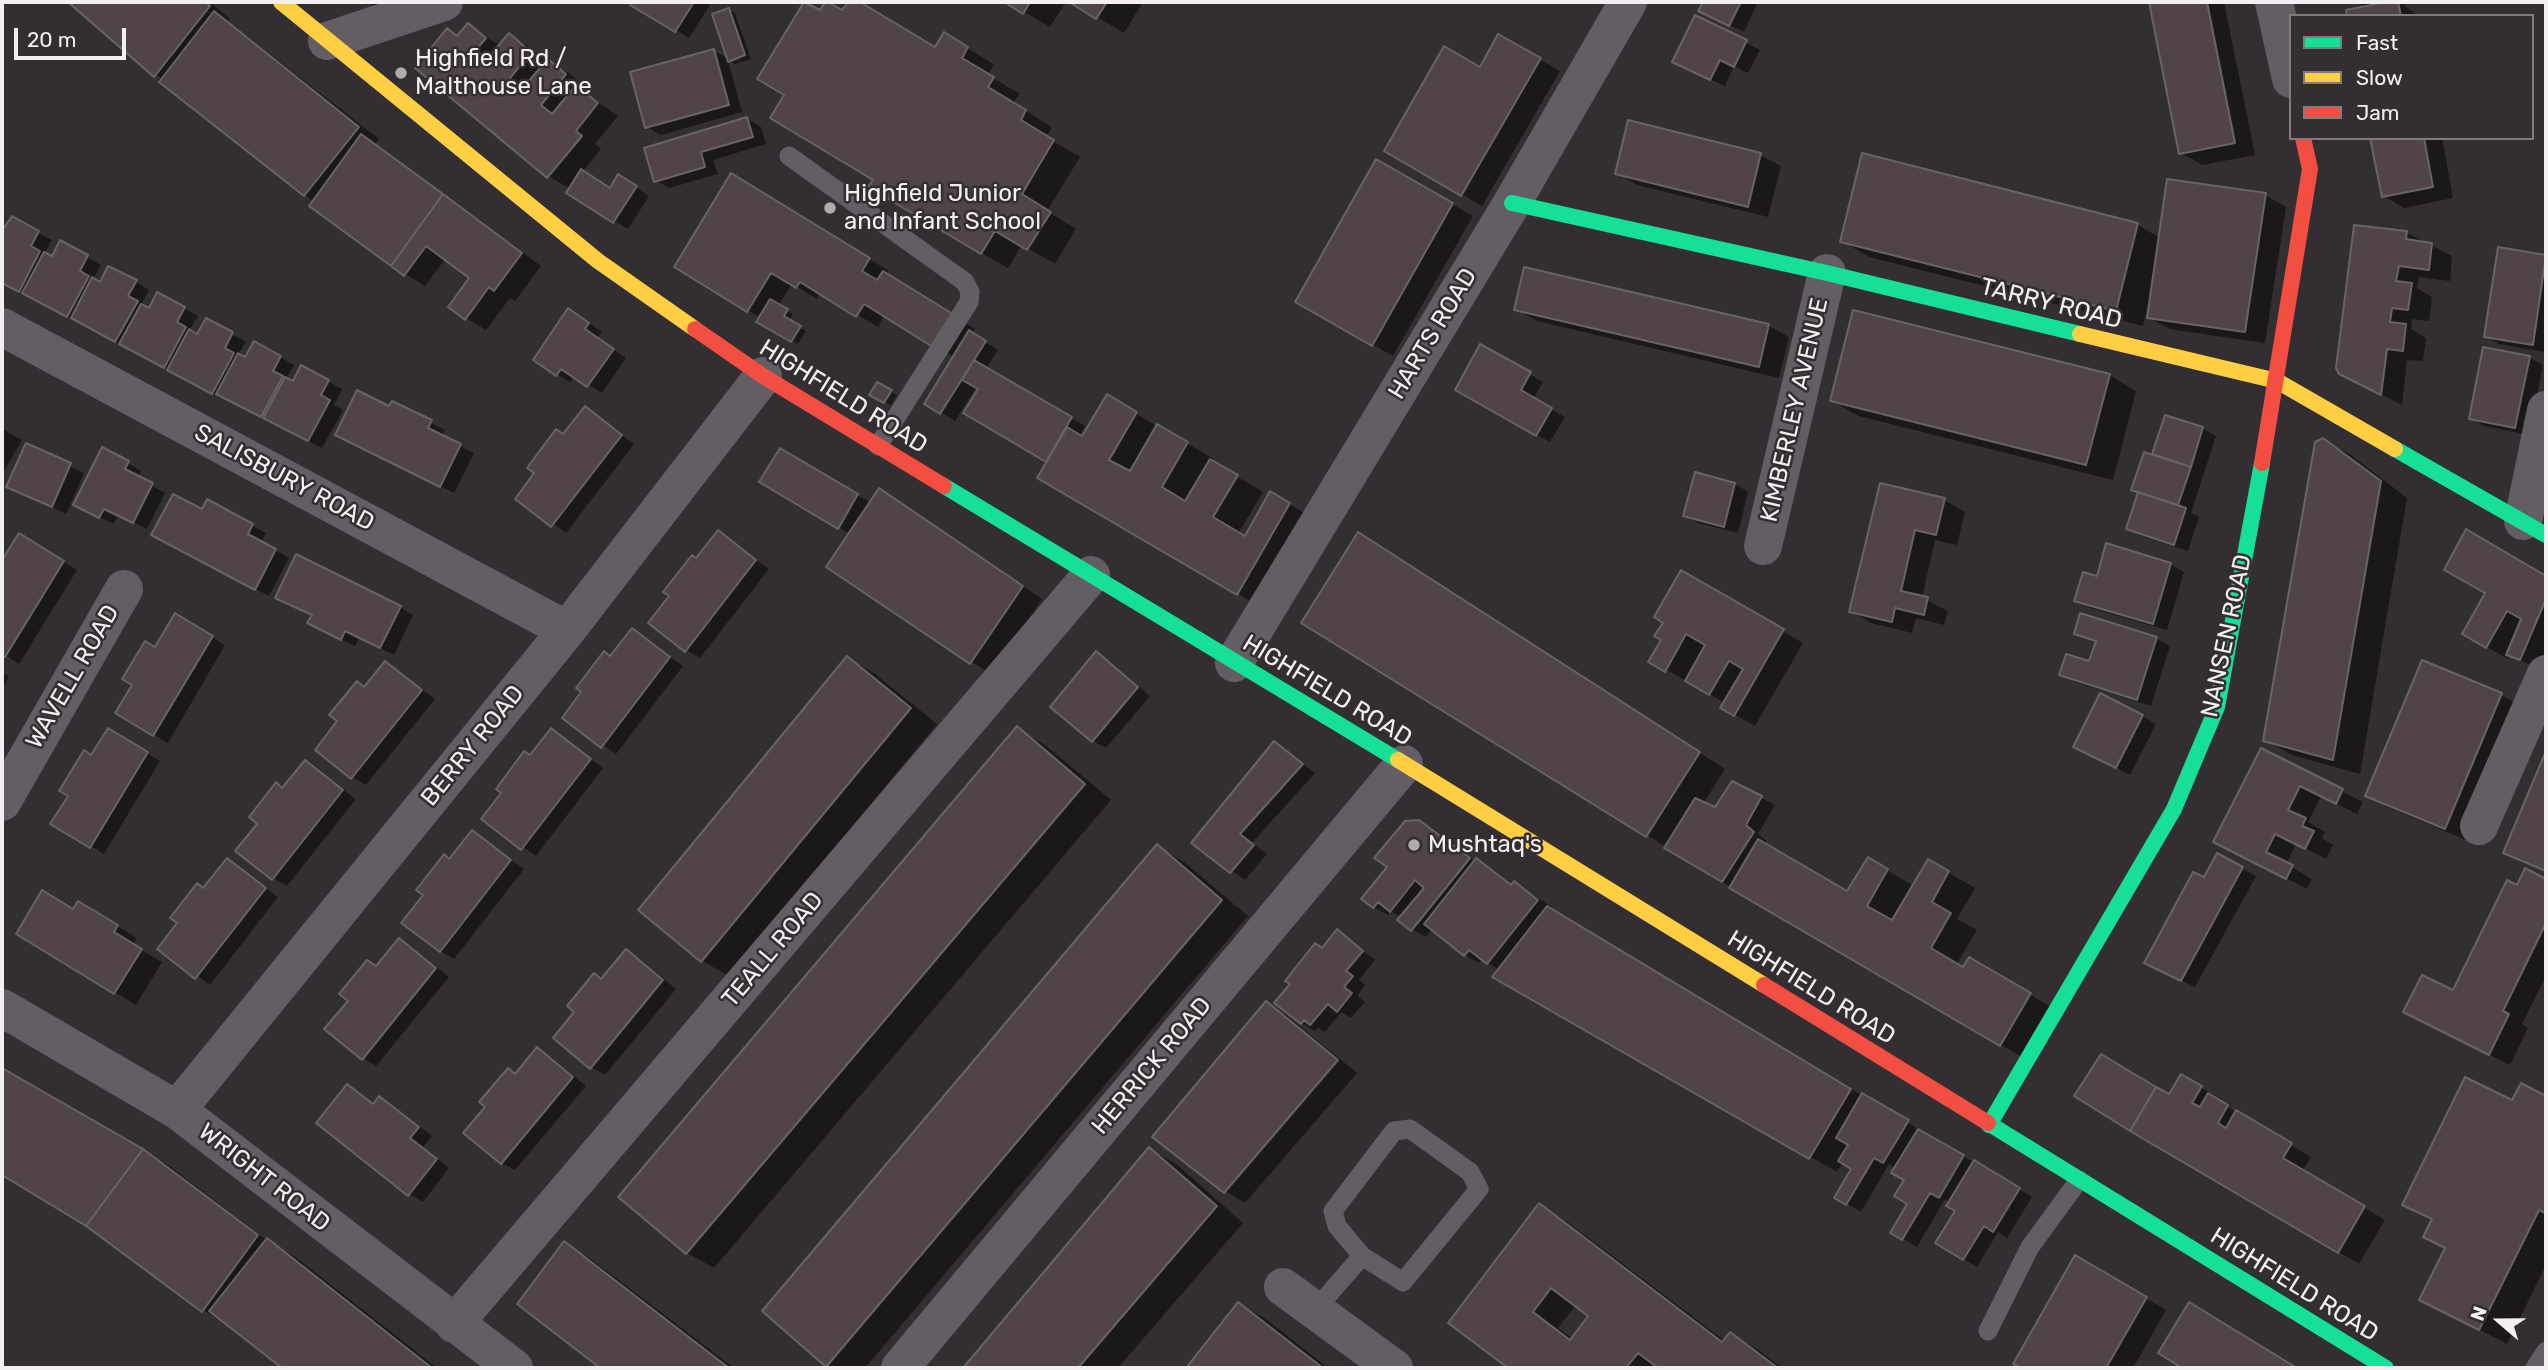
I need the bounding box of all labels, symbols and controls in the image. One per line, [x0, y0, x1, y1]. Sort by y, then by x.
scale bar [18, 14, 130, 58]
legend [2289, 14, 2534, 140]
text: 20 m [27, 27, 76, 52]
text: Fast [2356, 30, 2398, 55]
place label: Highfield Rd / Malthouse Lane [415, 45, 592, 101]
marker: Highfield Rd / Malthouse Lane [393, 65, 409, 81]
text: Slow [2356, 65, 2403, 90]
text: Jam [2356, 100, 2400, 125]
place label: Highfield Junior and Infant School [844, 180, 1041, 236]
marker: Highfield Junior and Infant School [822, 200, 838, 216]
street label: HARTS ROAD [1383, 263, 1483, 405]
street label: TARRY ROAD [1977, 273, 2125, 335]
street label: KIMBERLEY AVENUE [1755, 295, 1835, 525]
street label: HIGHFIELD ROAD [754, 334, 932, 460]
street label: SALISBURY ROAD [189, 418, 379, 538]
street label: NANSEN ROAD [2196, 552, 2258, 720]
street label: WAVELL ROAD [20, 600, 126, 754]
street label: HIGHFIELD ROAD [1237, 629, 1417, 753]
street label: BERRY ROAD [416, 680, 530, 812]
place label: Mushtaq's [1428, 831, 1542, 859]
marker: Mushtaq's [1406, 837, 1422, 853]
street label: TEALL ROAD [716, 886, 830, 1014]
street label: HIGHFIELD ROAD [1722, 925, 1900, 1051]
street label: HERRICK ROAD [1086, 992, 1218, 1140]
street label: WRIGHT ROAD [192, 1118, 336, 1238]
street label: HIGHFIELD ROAD [2205, 1222, 2383, 1348]
north arrow [2464, 1286, 2534, 1356]
text: N [2466, 1303, 2492, 1324]

